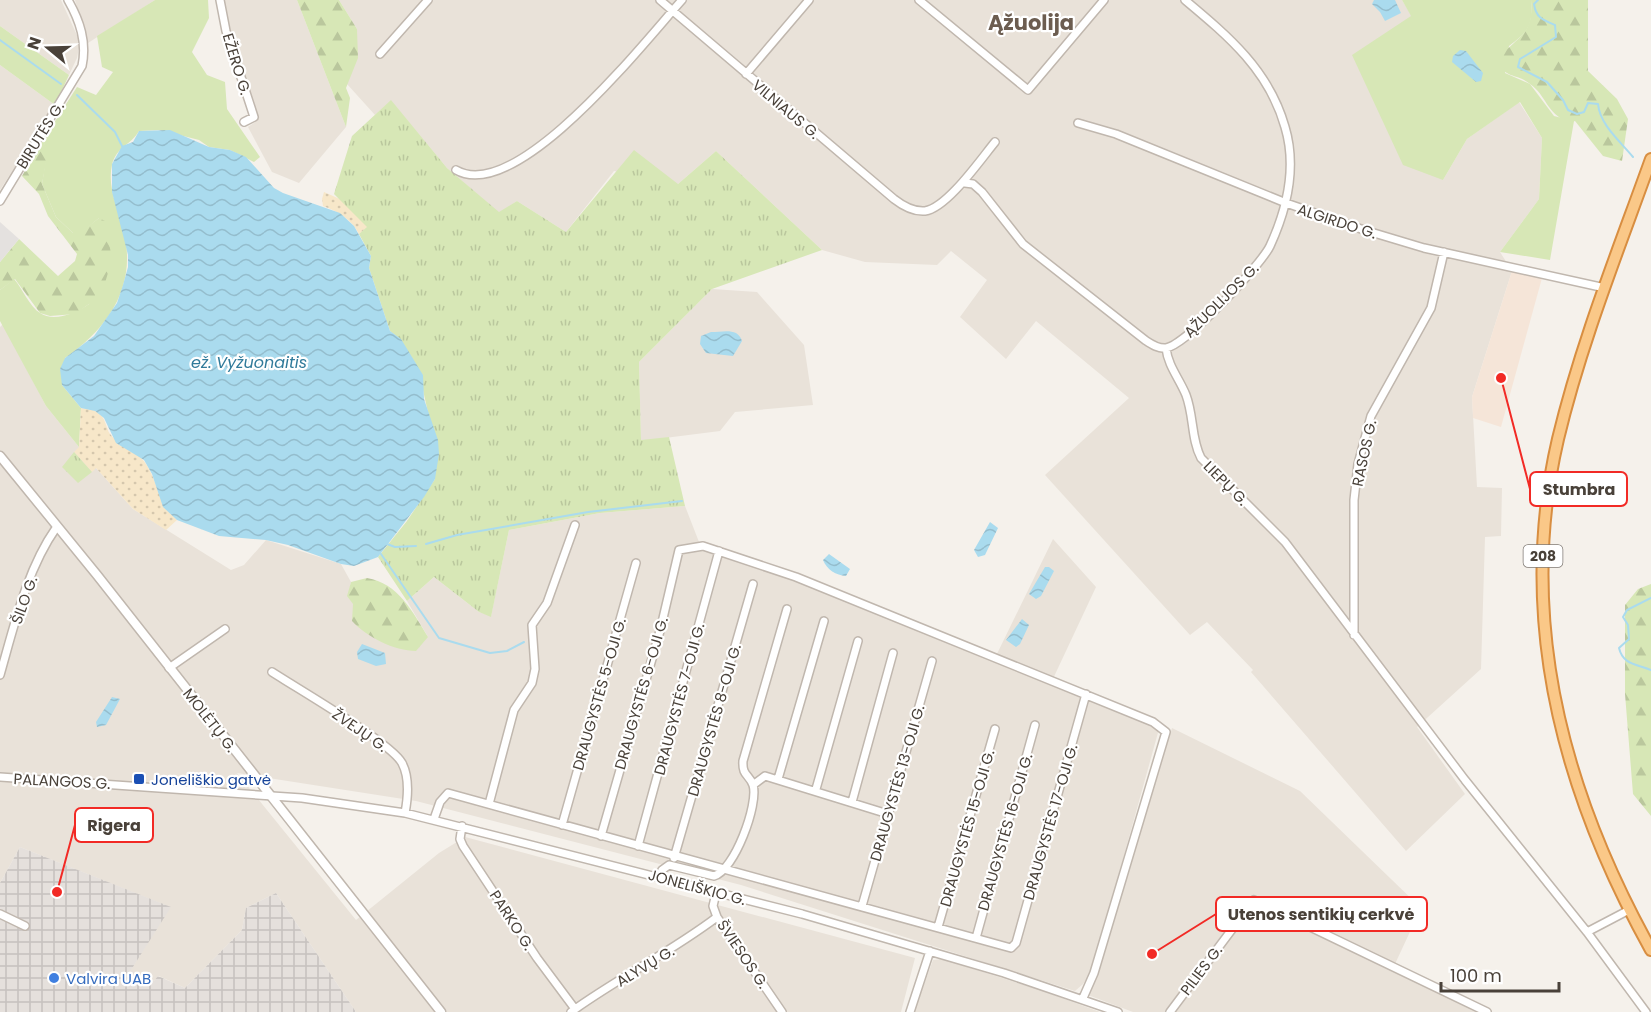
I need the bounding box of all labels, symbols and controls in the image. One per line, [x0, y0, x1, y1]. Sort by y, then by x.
district label: Ąžuolija [988, 8, 1074, 37]
north arrow [18, 18, 78, 78]
street label: EŽERO G. [218, 31, 256, 97]
text: N [21, 34, 47, 53]
street label: VILNIAUS G. [748, 74, 824, 144]
street label: BIRUTĖS G. [11, 97, 69, 173]
street label: ALGIRDO G. [1295, 198, 1379, 244]
street label: ĄŽUOLIJOS G. [1179, 258, 1263, 342]
water label: ež. Vyžuonaitis [191, 351, 307, 374]
street label: RASOS G. [1347, 418, 1381, 488]
street label: LIEPŲ G. [1199, 456, 1253, 510]
callout: Stumbra [1530, 472, 1627, 506]
text: Stumbra [1543, 478, 1615, 501]
road number: 208 [1524, 545, 1562, 567]
street label: ŠILO G. [6, 573, 42, 627]
street label: DRAUGYSTĖS 6-OJI G. [609, 614, 673, 772]
street label: DRAUGYSTĖS 5-OJI G. [567, 615, 631, 773]
street label: DRAUGYSTĖS 7-OJI G. [649, 621, 709, 777]
street label: DRAUGYSTĖS 8-OJI G. [682, 641, 746, 799]
street label: MOLĖTŲ G. [178, 684, 242, 756]
street label: DRAUGYSTĖS 13-OJI G. [865, 702, 929, 864]
street label: ŽVEJŲ G. [328, 703, 392, 757]
street label: DRAUGYSTĖS 17-OJI G. [1018, 742, 1082, 902]
street label: DRAUGYSTĖS 15-OJI G. [935, 747, 999, 909]
street label: DRAUGYSTĖS 16-OJI G. [972, 751, 1038, 913]
street label: PALANGOS G. [13, 768, 111, 794]
place label: Joneliškio gatvė [151, 769, 271, 790]
marker: Joneliškio gatvė [132, 772, 146, 786]
callout: Rigera [75, 808, 153, 842]
text: Rigera [87, 814, 141, 837]
street label: JONELIŠKIO G. [646, 864, 748, 910]
street label: PARKO G. [485, 886, 539, 954]
callout: Utenos sentikių cerkvė [1216, 897, 1427, 931]
text: Utenos sentikių cerkvė [1228, 903, 1414, 926]
street label: ŠVIESOS G. [712, 916, 774, 992]
street label: ALYVŲ G. [612, 940, 678, 992]
street label: PILIES G. [1175, 941, 1227, 999]
scale bar [1441, 955, 1560, 993]
text: 100 m [1450, 963, 1502, 988]
place label: Valvira UAB [66, 968, 151, 989]
marker: Valvira UAB [47, 971, 61, 985]

